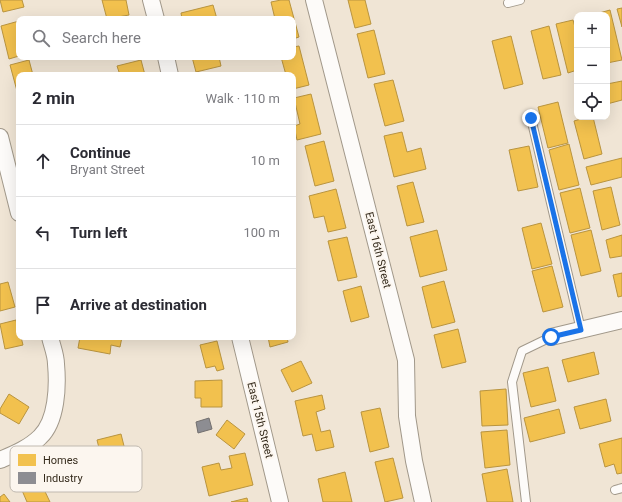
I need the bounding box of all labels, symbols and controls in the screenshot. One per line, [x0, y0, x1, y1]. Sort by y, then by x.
map controls [574, 12, 610, 120]
button: + [574, 12, 610, 48]
search box [16, 16, 296, 60]
icon: search [30, 27, 52, 49]
text: Search here [62, 29, 141, 47]
button: − [574, 48, 610, 84]
button: locate [574, 84, 610, 120]
text: 2 min [32, 88, 75, 108]
text: Walk · 110 m [205, 91, 280, 106]
route end [522, 109, 540, 127]
text: Continue [70, 144, 131, 162]
icon: ahead [32, 150, 54, 172]
text: 10 m [251, 153, 280, 168]
text: Bryant Street [70, 162, 145, 177]
street label: East 16th Street [362, 211, 394, 290]
icon: left [32, 222, 54, 244]
text: Turn left [70, 224, 127, 242]
text: 100 m [243, 225, 280, 240]
icon: arrive [32, 294, 54, 316]
text: Arrive at destination [70, 296, 207, 314]
route start [542, 328, 560, 346]
street label: East 15th Street [244, 381, 276, 460]
legend [10, 446, 142, 492]
text: Homes [43, 454, 79, 467]
text: Industry [43, 472, 83, 485]

